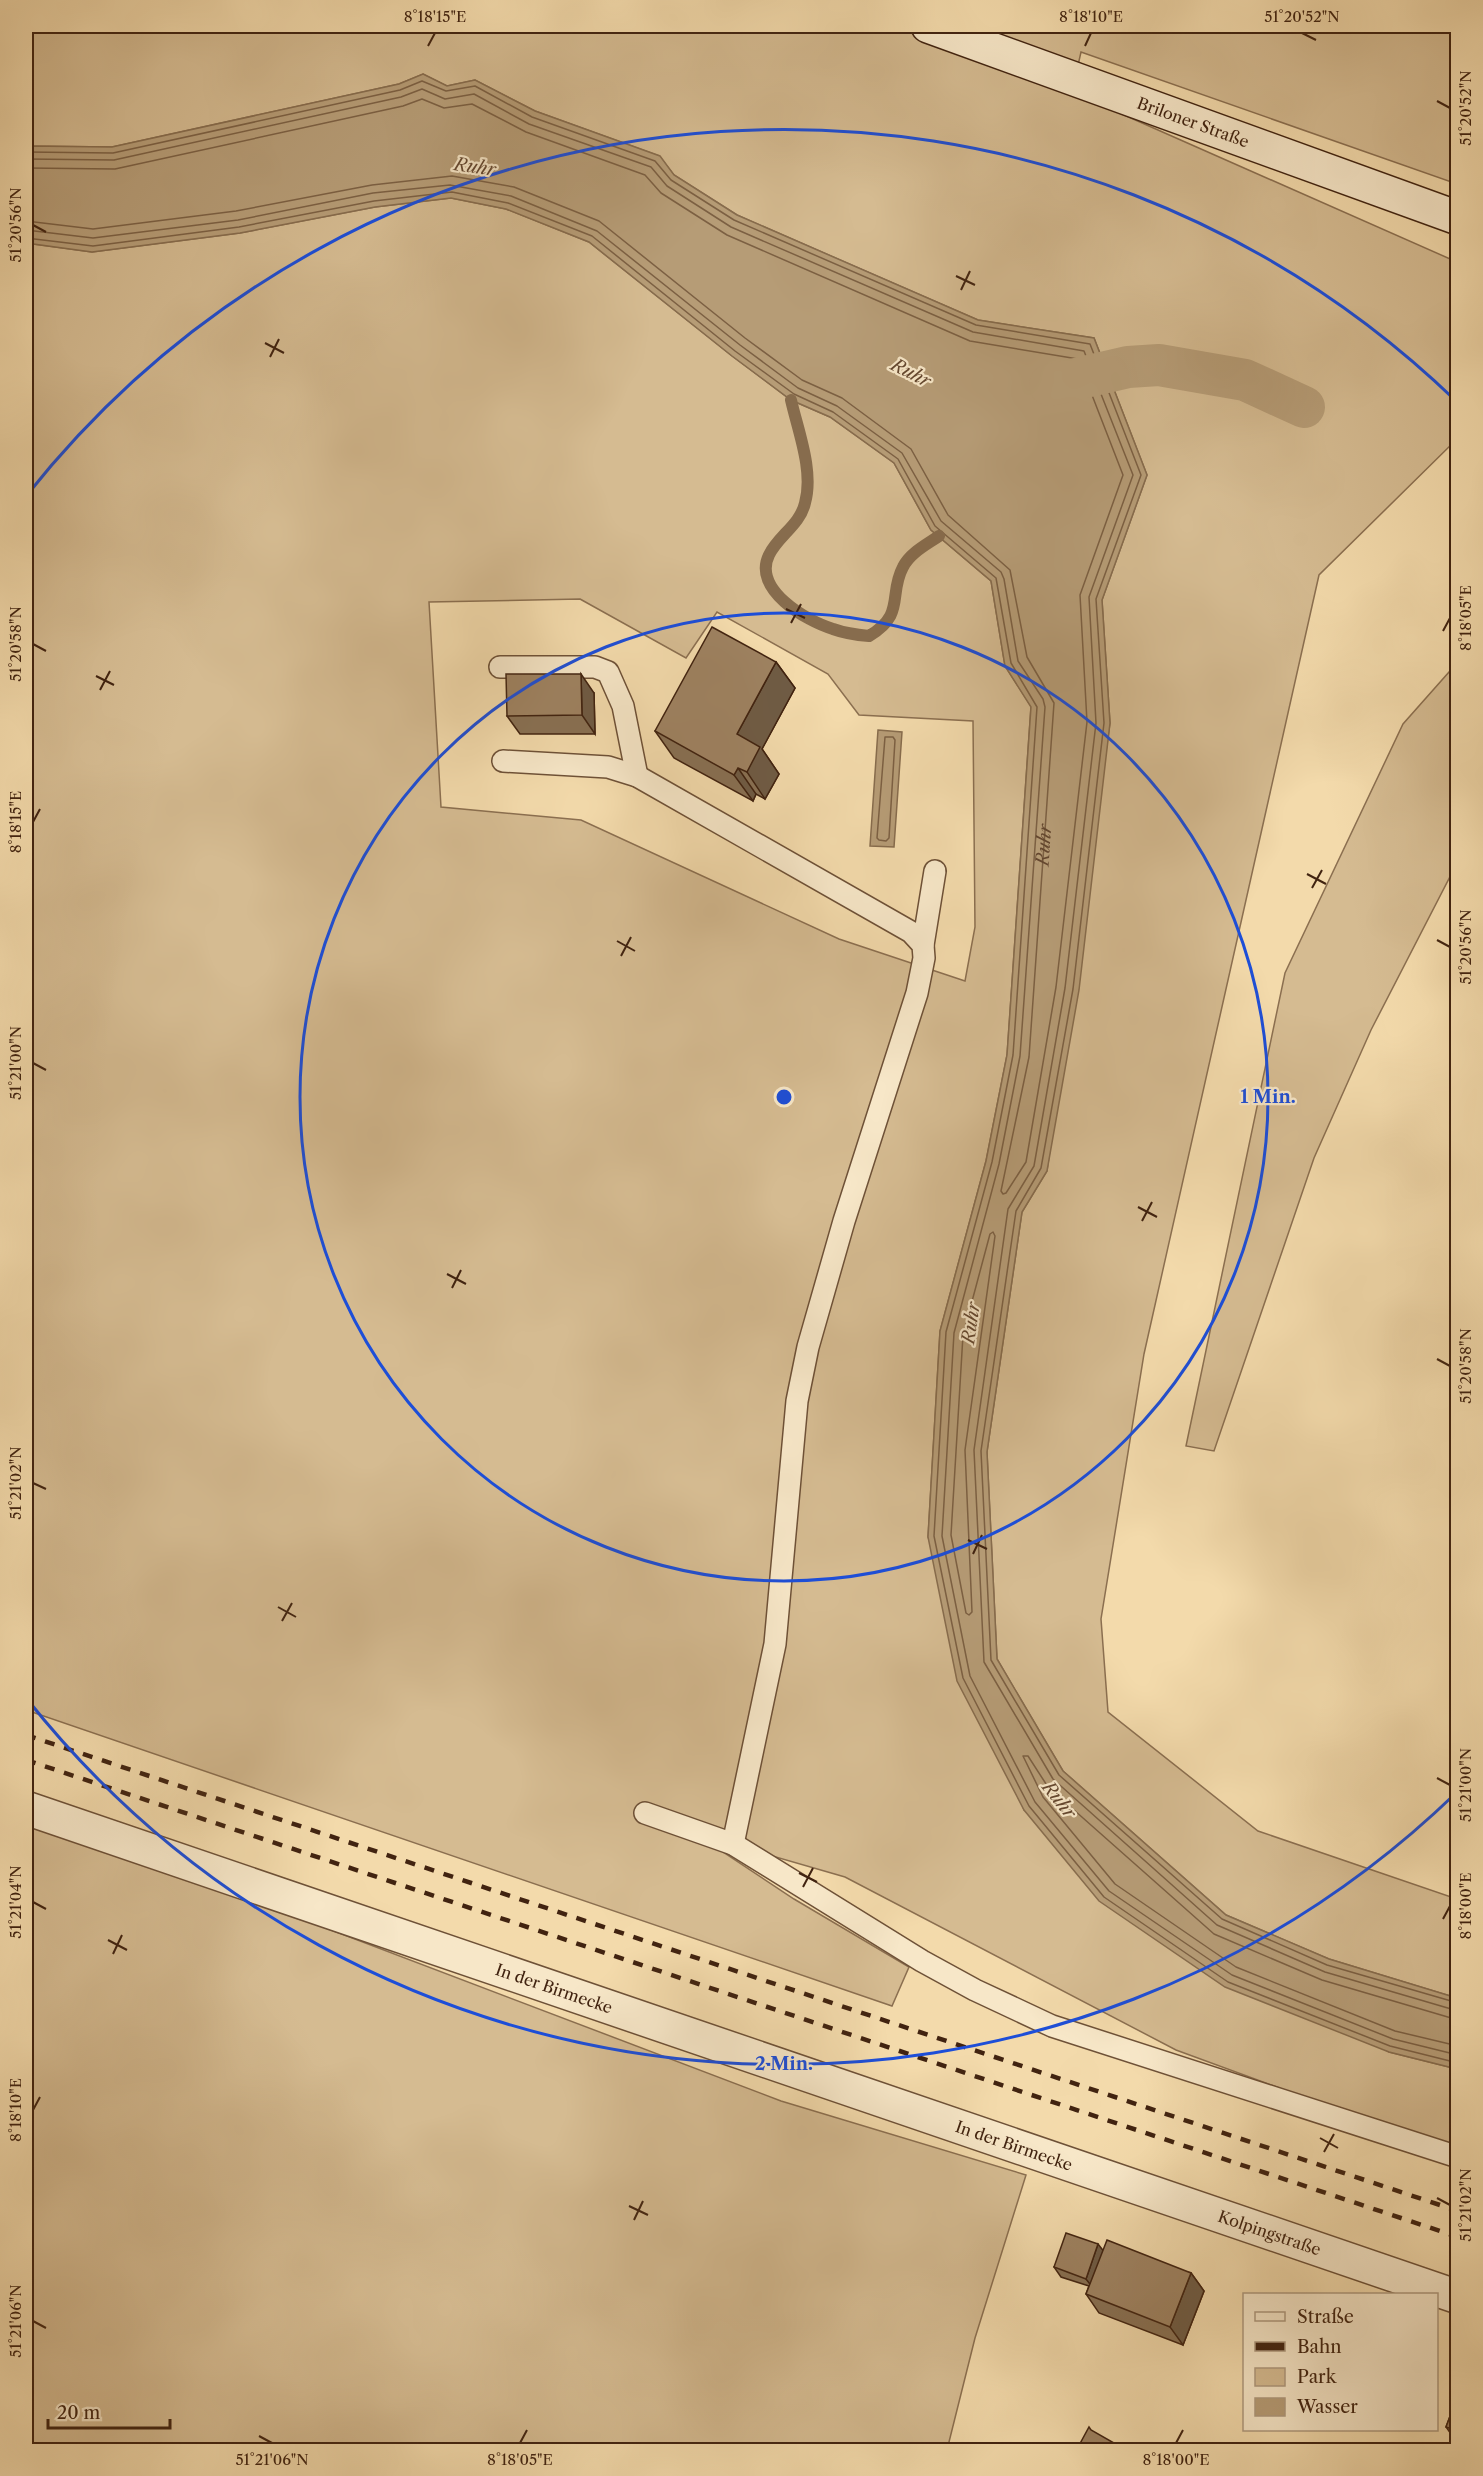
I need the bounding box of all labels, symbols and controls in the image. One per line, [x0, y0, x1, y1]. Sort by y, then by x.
text: 8°18'15"E [404, 7, 466, 26]
text: 8°18'10"E [1059, 7, 1123, 26]
text: 51°20'52"N [1264, 7, 1340, 26]
text: 51°20'52"N [1456, 70, 1475, 146]
street label: Briloner Straße [1134, 93, 1252, 151]
water label: Ruhr [451, 153, 499, 181]
text: 51°20'56"N [6, 187, 25, 263]
water label: Ruhr [886, 353, 936, 393]
text: 8°18'05"E [1456, 585, 1475, 651]
text: 51°20'58"N [6, 606, 25, 682]
text: 8°18'15"E [6, 791, 25, 853]
water label: Ruhr [1031, 822, 1057, 868]
text: 51°20'56"N [1456, 909, 1475, 985]
text: 51°21'00"N [6, 1026, 25, 1100]
text: 1 Min. [1240, 1086, 1296, 1108]
centre of rings [774, 1087, 794, 1107]
water label: Ruhr [957, 1299, 985, 1347]
text: 51°20'58"N [1456, 1328, 1475, 1404]
text: 51°21'02"N [6, 1446, 25, 1520]
text: 51°21'00"N [1456, 1748, 1475, 1822]
water label: Ruhr [1036, 1775, 1082, 1824]
text: 51°21'04"N [6, 1865, 25, 1939]
text: 8°18'00"E [1456, 1872, 1475, 1940]
street label: In der Birmecke [493, 1959, 615, 2018]
text: 2 Min. [755, 2053, 813, 2075]
text: 8°18'10"E [6, 2078, 25, 2142]
street label: In der Birmecke [953, 2116, 1075, 2175]
text: 51°21'02"N [1456, 2168, 1475, 2242]
street label: Kolpingstraße [1215, 2206, 1324, 2259]
text: 51°21'06"N [6, 2284, 25, 2358]
legend [1243, 2293, 1438, 2431]
text: Straße [1297, 2306, 1354, 2328]
text: Bahn [1297, 2336, 1342, 2358]
text: Park [1297, 2366, 1338, 2388]
scale bar [48, 2392, 170, 2430]
text: Wasser [1296, 2396, 1358, 2418]
text: 20 m [57, 2402, 101, 2424]
text: 51°21'06"N [235, 2450, 309, 2469]
text: 8°18'05"E [487, 2450, 553, 2469]
text: 8°18'00"E [1142, 2450, 1210, 2469]

